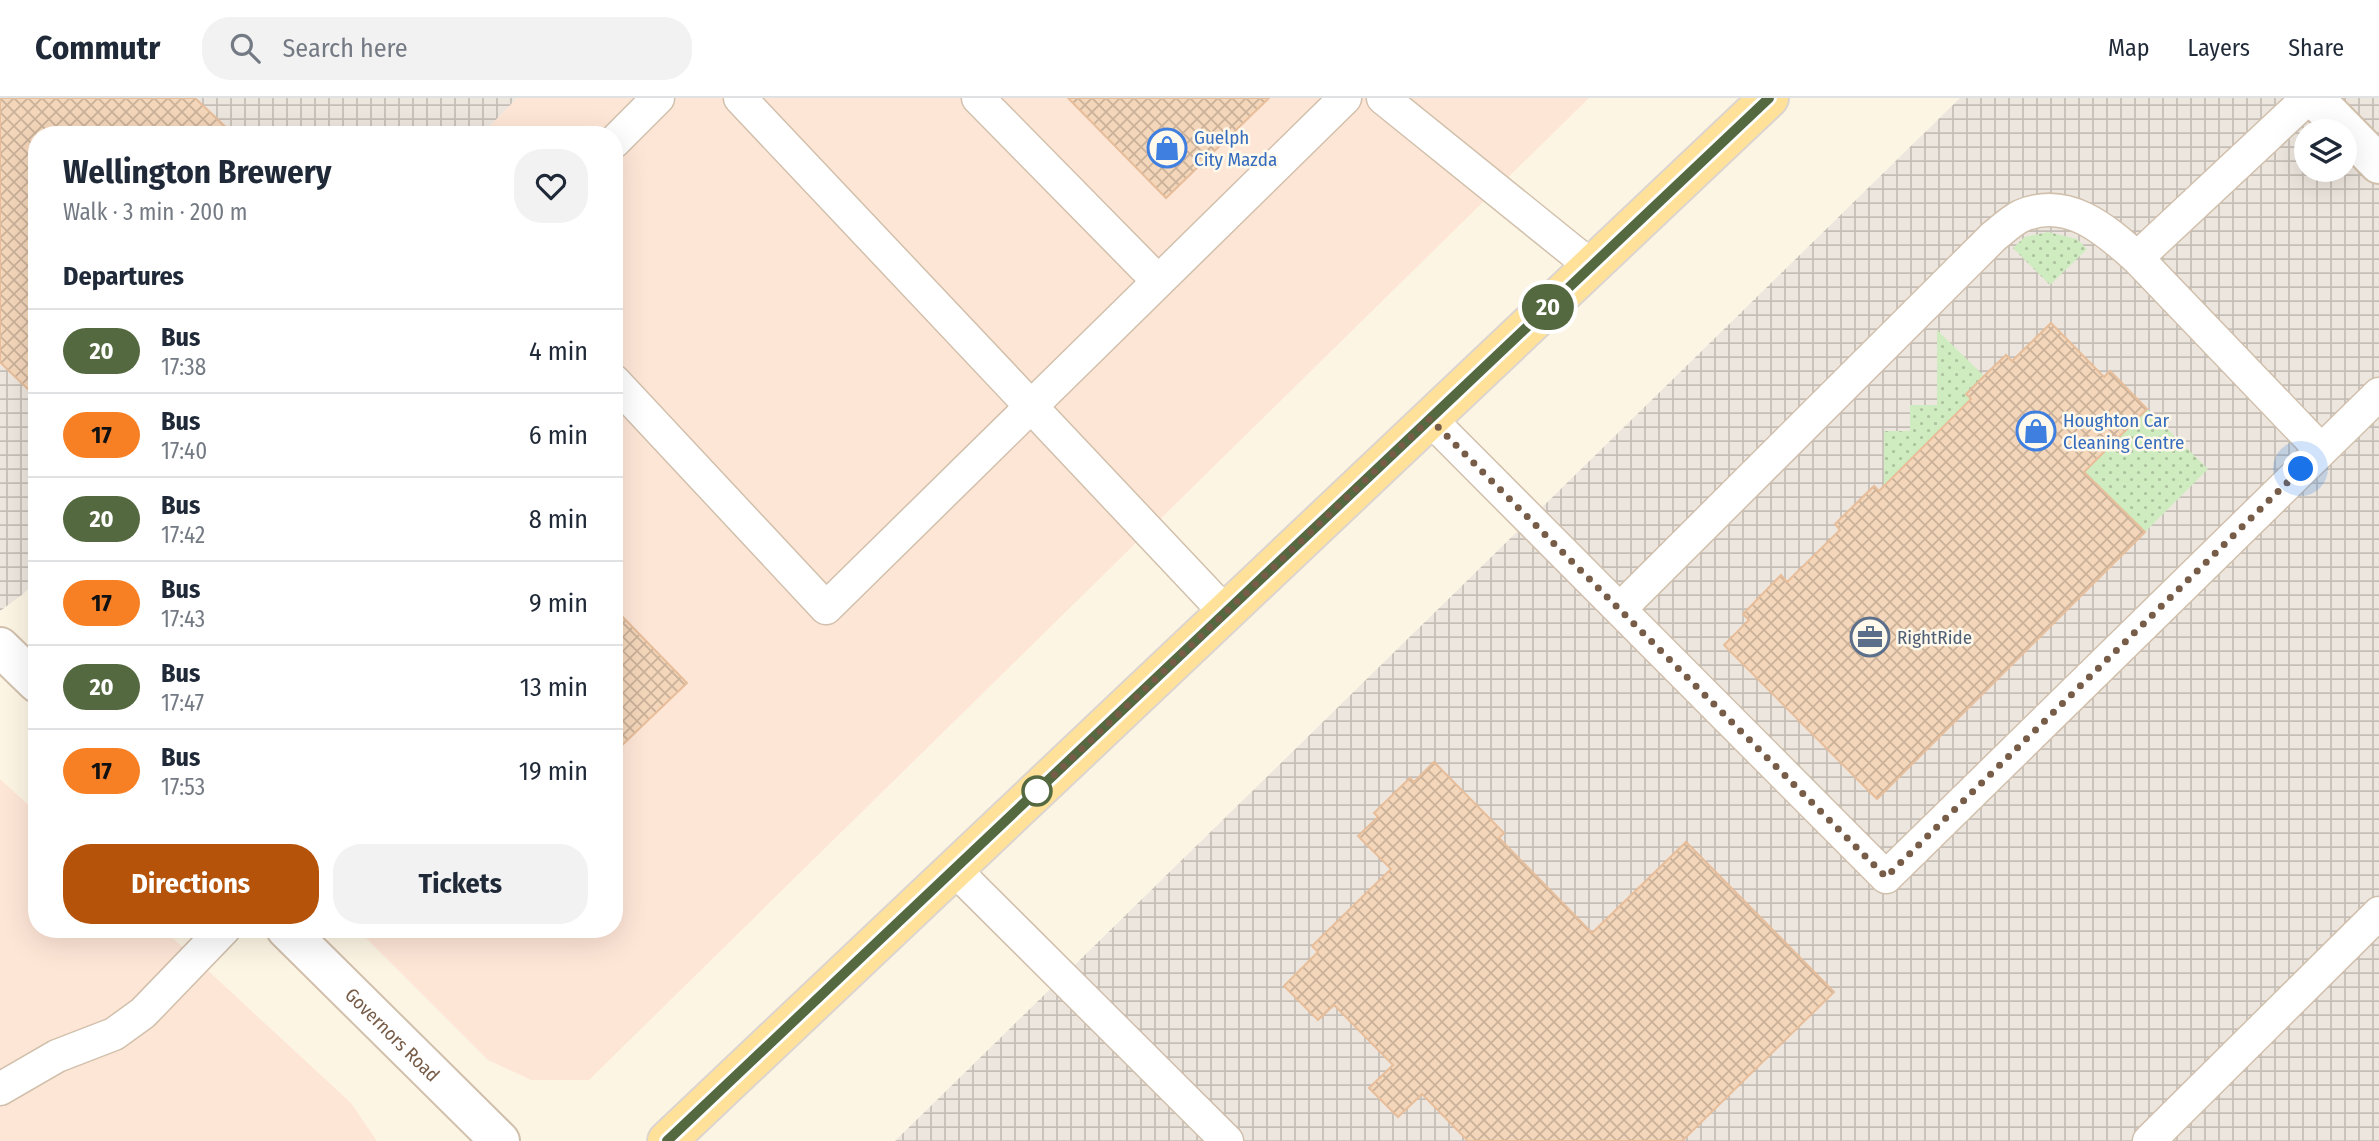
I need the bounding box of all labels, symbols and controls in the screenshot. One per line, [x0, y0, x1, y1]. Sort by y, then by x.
search box [202, 17, 692, 80]
text: Commutr [35, 28, 160, 68]
icon: search [226, 29, 264, 67]
text: Search here [282, 33, 408, 64]
text: Map [2108, 34, 2150, 62]
text: Layers [2188, 34, 2250, 62]
text: Share [2288, 34, 2344, 62]
map controls [2294, 119, 2357, 182]
button: layers [2294, 119, 2357, 182]
place label: Guelph City Mazda [1194, 126, 1277, 171]
shop icon: Guelph City Mazda [1146, 127, 1188, 169]
button: heart [514, 149, 588, 223]
text: Wellington Brewery [63, 152, 331, 192]
text: Walk · 3 min · 200 m [63, 198, 247, 226]
text: Departures [63, 261, 184, 292]
line badge: 20 [1516, 284, 1580, 330]
text: 20 [1536, 293, 1560, 321]
text: Bus [161, 322, 200, 353]
text: 4 min [529, 336, 588, 367]
text: 20 [89, 337, 114, 365]
text: 17:38 [161, 353, 206, 381]
text: Bus [161, 406, 200, 437]
place label: Houghton Car Cleaning Centre [2063, 409, 2185, 454]
shop icon: Houghton Car Cleaning Centre [2015, 410, 2057, 452]
text: 6 min [529, 420, 588, 451]
text: 17 [91, 421, 112, 449]
text: 17:40 [161, 437, 207, 465]
your location [2283, 451, 2318, 486]
text: Bus [161, 490, 200, 521]
text: 8 min [529, 504, 588, 535]
text: 20 [89, 505, 114, 533]
text: 17:42 [161, 521, 205, 549]
text: Bus [161, 574, 200, 605]
text: 9 min [529, 588, 588, 619]
text: 17 [91, 589, 112, 617]
text: 17:43 [161, 605, 205, 633]
office icon: RightRide [1849, 616, 1891, 658]
place label: RightRide [1897, 626, 1972, 649]
text: Bus [161, 658, 200, 689]
text: 13 min [520, 672, 588, 703]
text: 20 [89, 673, 114, 701]
text: 17:47 [161, 689, 204, 717]
text: Bus [161, 742, 200, 773]
text: 19 min [519, 756, 588, 787]
text: 17 [91, 757, 112, 785]
text: 17:53 [161, 773, 205, 801]
unlabelled marker [1022, 776, 1052, 806]
button: Directions [63, 844, 319, 924]
button: Tickets [333, 844, 588, 924]
street label: Governors Road [340, 983, 444, 1087]

